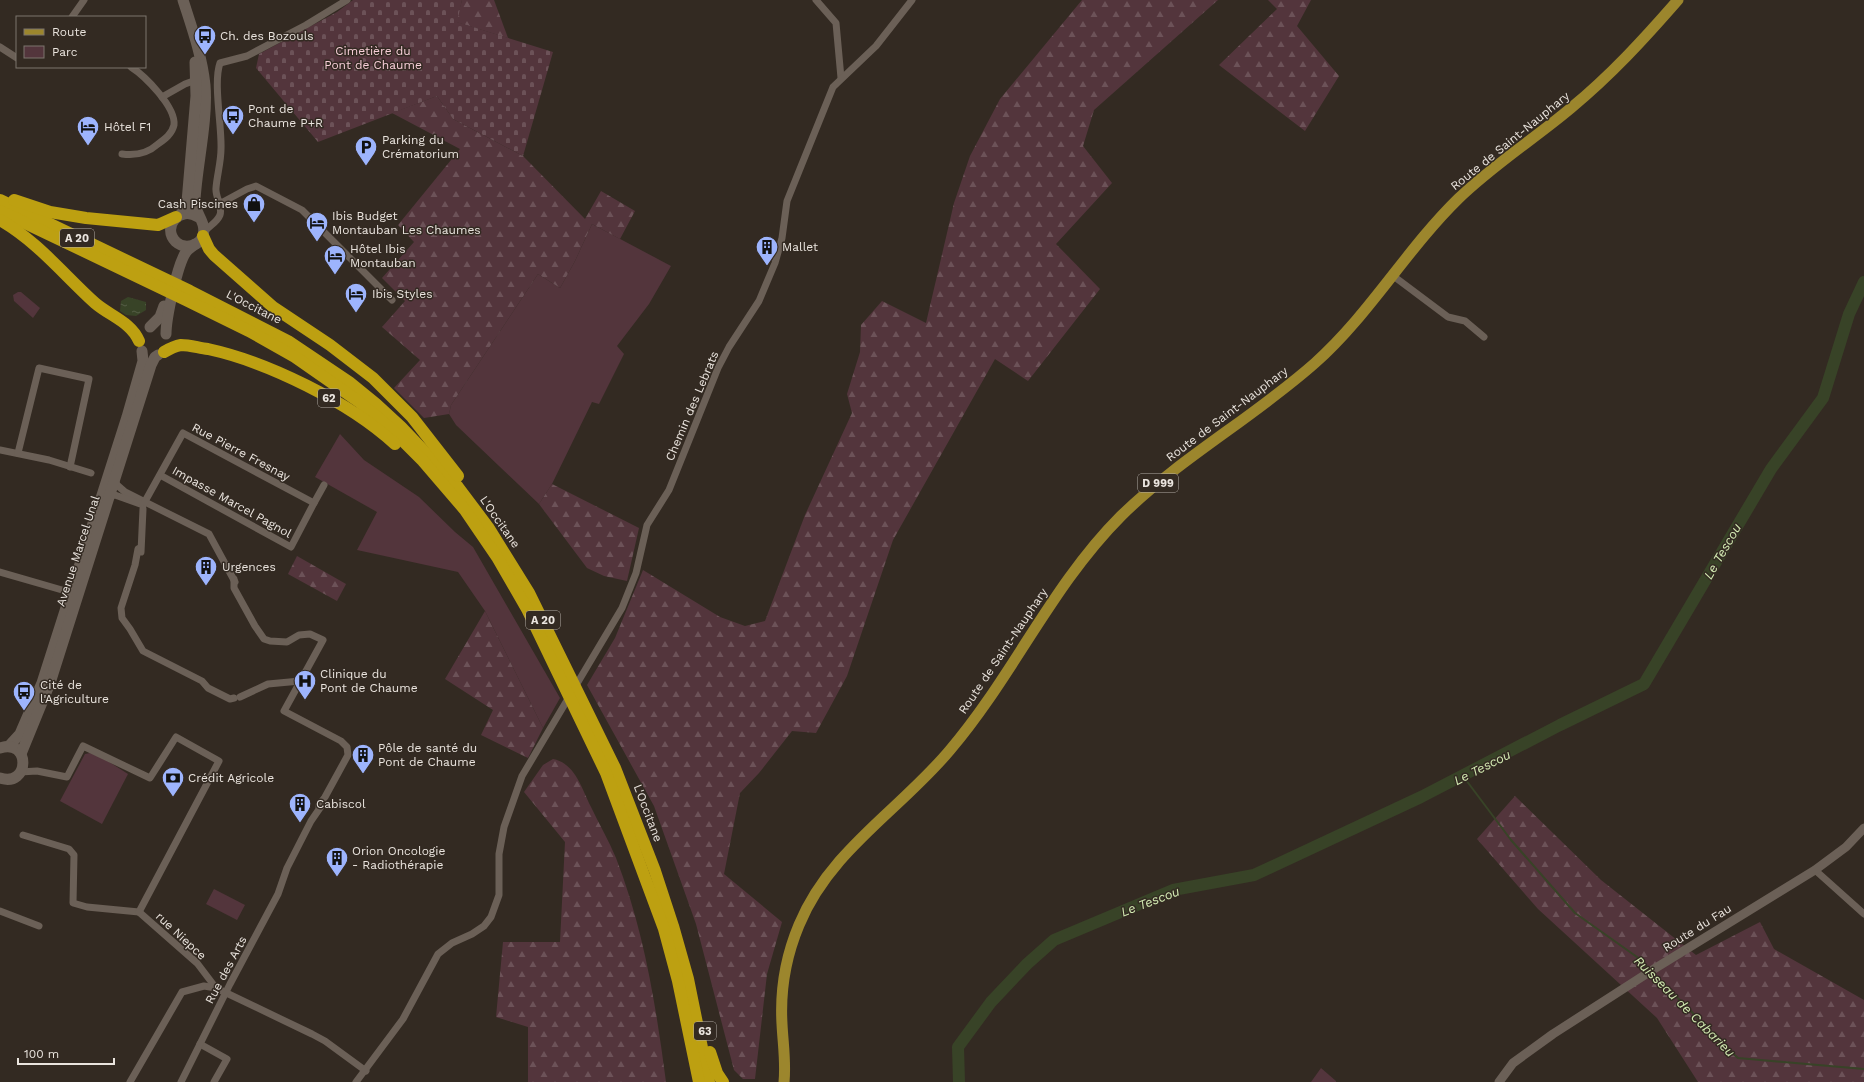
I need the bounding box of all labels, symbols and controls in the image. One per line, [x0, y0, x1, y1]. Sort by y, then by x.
legend [16, 16, 146, 68]
bus stop icon: Ch. des Bozouls [192, 23, 218, 56]
text: Route [52, 25, 86, 39]
place label: Ch. des Bozouls [220, 29, 314, 43]
park label: Cimetière du Pont de Chaume [324, 44, 422, 72]
text: Parc [52, 45, 78, 59]
street label: Route de Saint-Nauphary [1448, 88, 1573, 193]
place label: Pont de Chaume P+R [248, 102, 323, 130]
bus stop icon: Pont de Chaume P+R [220, 103, 246, 136]
hotel icon: Hôtel F1 [75, 114, 101, 147]
place label: Hôtel F1 [104, 120, 151, 134]
place label: Parking du Crématorium [382, 133, 459, 161]
parking icon: Parking du Crématorium [353, 134, 379, 167]
shop icon: Cash Piscines [241, 191, 267, 224]
place label: Cash Piscines [158, 197, 238, 211]
place label: Ibis Budget Montauban Les Chaumes [332, 209, 481, 237]
hotel icon: Ibis Budget Montauban Les Chaumes [304, 210, 330, 243]
road number: A 20 [60, 229, 94, 247]
building icon: Mallet [754, 234, 780, 267]
place label: Mallet [782, 240, 818, 254]
place label: Hôtel Ibis Montauban [350, 242, 416, 270]
hotel icon: Hôtel Ibis Montauban [322, 243, 348, 276]
hotel icon: Ibis Styles [343, 281, 369, 314]
street label: L'Occitane [224, 287, 284, 327]
place label: Ibis Styles [372, 287, 432, 301]
street label: Chemin des Lebrats [663, 349, 721, 463]
street label: Route de Saint-Nauphary [1163, 363, 1291, 464]
road number: 62 [318, 389, 340, 407]
street label: Rue Pierre Fresnay [190, 420, 293, 484]
street label: Impasse Marcel Pagnol [170, 463, 294, 541]
road number: D 999 [1138, 474, 1178, 492]
street label: L'Occitane [477, 493, 523, 551]
street label: Avenue Marcel Unal [53, 494, 103, 608]
water label: Le Tescou [1701, 521, 1744, 582]
building icon: Urgences [193, 554, 219, 587]
place label: Urgences [222, 560, 276, 574]
street label: Route de Saint-Nauphary [956, 585, 1051, 717]
road number: A 20 [526, 611, 560, 629]
place label: Clinique du Pont de Chaume [320, 667, 418, 695]
hospital icon: Clinique du Pont de Chaume [292, 668, 318, 701]
place label: Cité de l'Agriculture [40, 678, 109, 706]
bus stop icon: Cité de l'Agriculture [11, 679, 37, 712]
place label: Pôle de santé du Pont de Chaume [378, 741, 477, 769]
building icon: Pôle de santé du Pont de Chaume [350, 742, 376, 775]
water label: Le Tescou [1451, 747, 1513, 788]
bank icon: Crédit Agricole [160, 765, 186, 798]
place label: Crédit Agricole [188, 771, 274, 785]
street label: L'Occitane [631, 782, 665, 844]
building icon: Cabiscol [287, 791, 313, 824]
place label: Cabiscol [316, 797, 366, 811]
place label: Orion Oncologie - Radiothérapie [352, 844, 445, 872]
building icon: Orion Oncologie - Radiothérapie [324, 845, 350, 878]
water label: Le Tescou [1119, 883, 1182, 920]
street label: Route du Fau [1660, 901, 1734, 955]
street label: rue Niepce [153, 909, 209, 963]
street label: Rue des Arts [202, 934, 250, 1006]
water label: Ruisseau de Cabarieu [1631, 953, 1738, 1060]
road number: 63 [694, 1022, 716, 1040]
scale bar [18, 1040, 114, 1066]
text: 100 m [24, 1047, 59, 1061]

